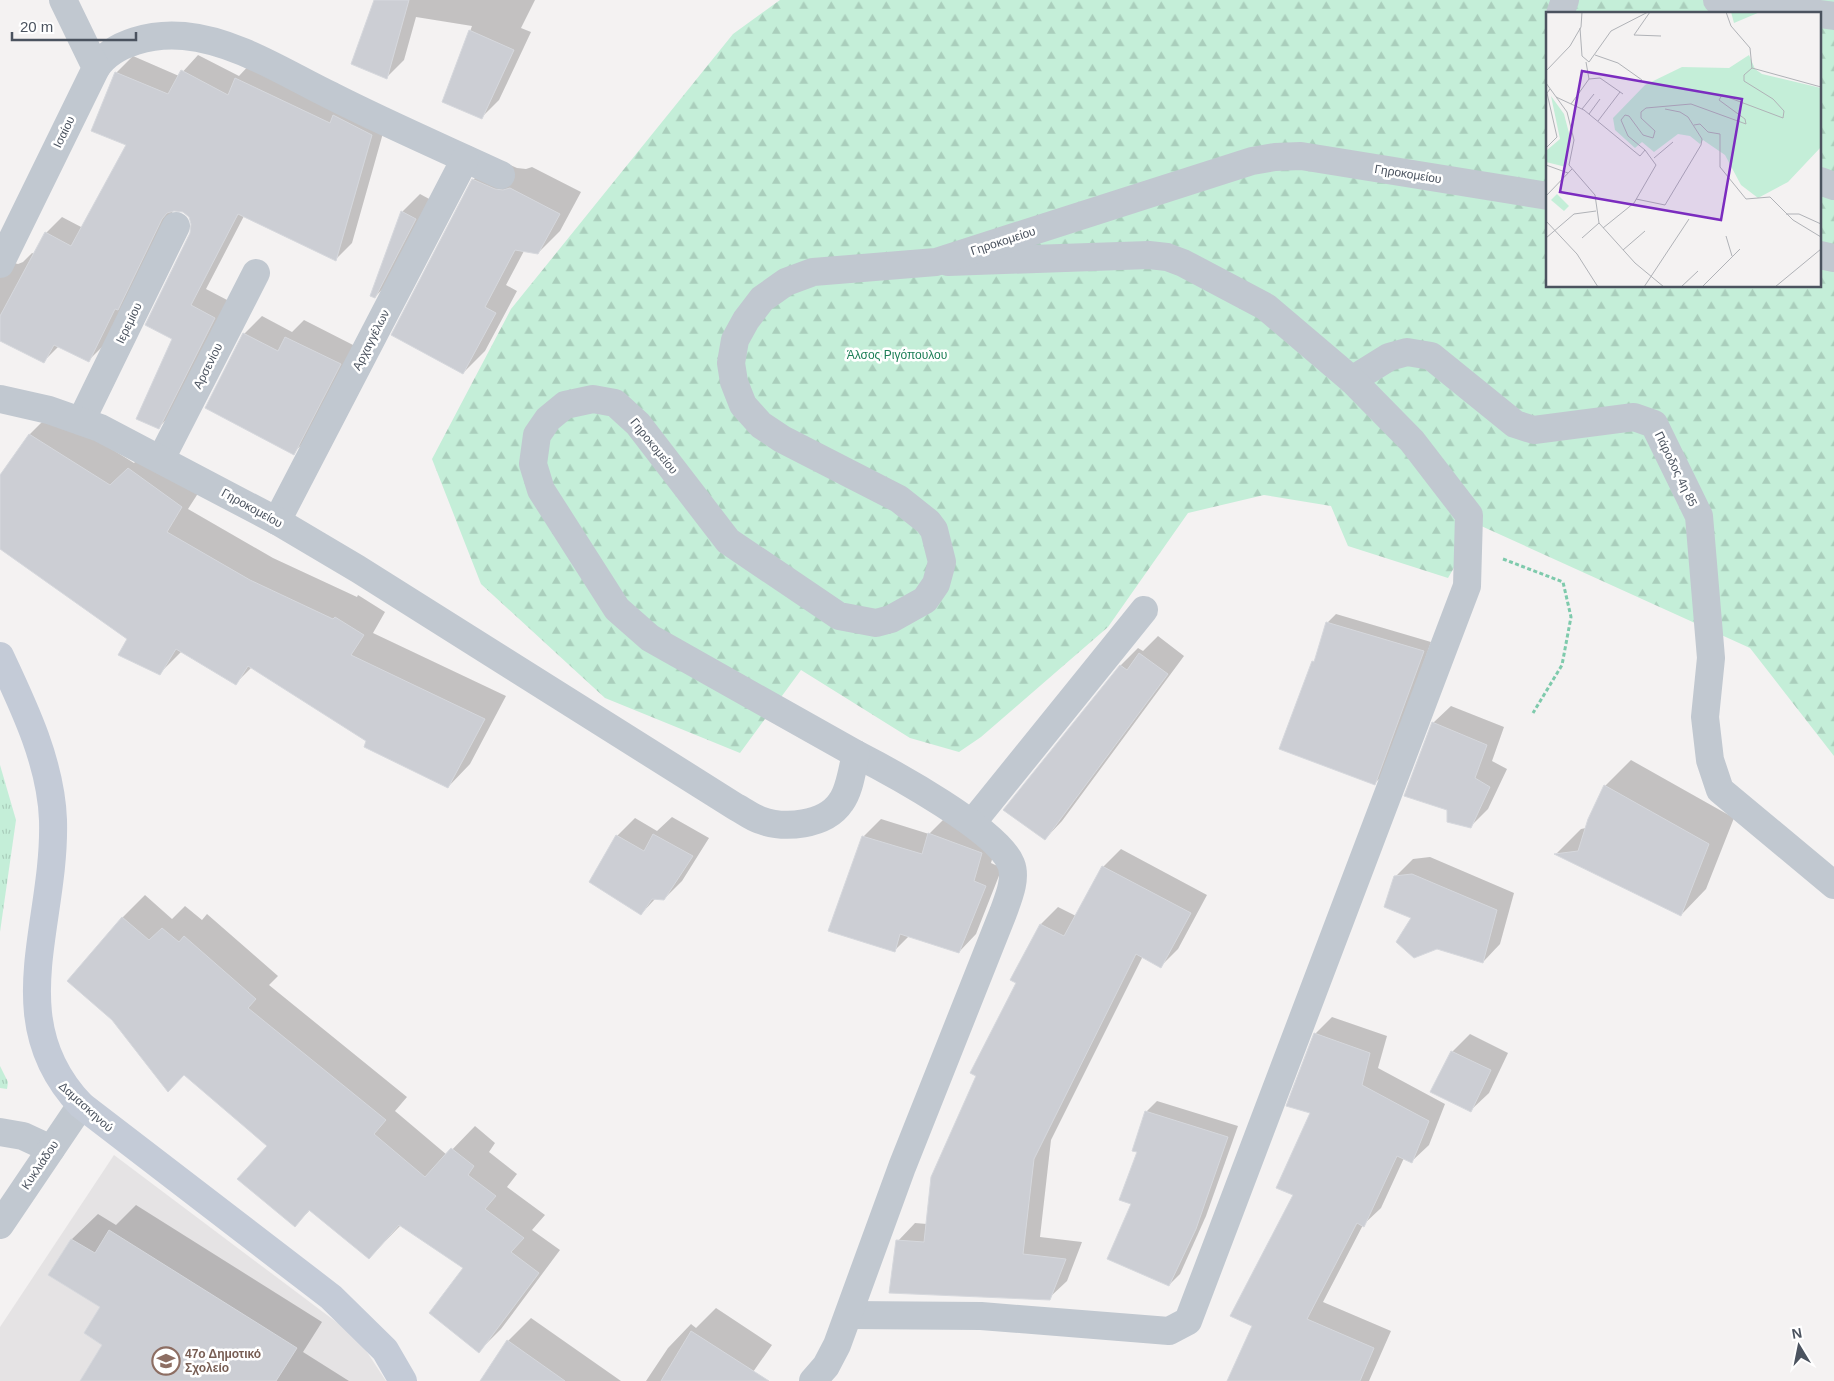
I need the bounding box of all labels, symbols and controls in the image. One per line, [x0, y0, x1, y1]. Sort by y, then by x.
scale bar [12, 10, 136, 42]
inset map [1546, 12, 1822, 288]
text: 20 m [20, 18, 53, 35]
street label: Ισαίου [50, 114, 78, 150]
street label: Γηροκομείου [1374, 162, 1442, 186]
street label: Γηροκομείου [969, 224, 1037, 258]
street label: Ιερεμίου [113, 300, 145, 346]
street label: Αρχαγγέλων [350, 307, 392, 373]
street label: Αρσενίου [191, 341, 225, 391]
park label: Άλσος Ριγόπουλου [847, 348, 947, 362]
street label: Γηροκομείου [627, 415, 681, 477]
street label: Πάροδος 4η 85 [1652, 429, 1700, 509]
street label: Γηροκομείου [219, 486, 285, 530]
street label: Δαμασκηνού [56, 1079, 116, 1135]
street label: Κυκλιάδου [19, 1138, 61, 1192]
north arrow [1774, 1321, 1824, 1371]
text: N [1790, 1324, 1803, 1342]
school or university icon: 47ο Δημοτικό Σχολείο [151, 1346, 181, 1376]
place label: 47ο Δημοτικό Σχολείο [185, 1347, 261, 1375]

